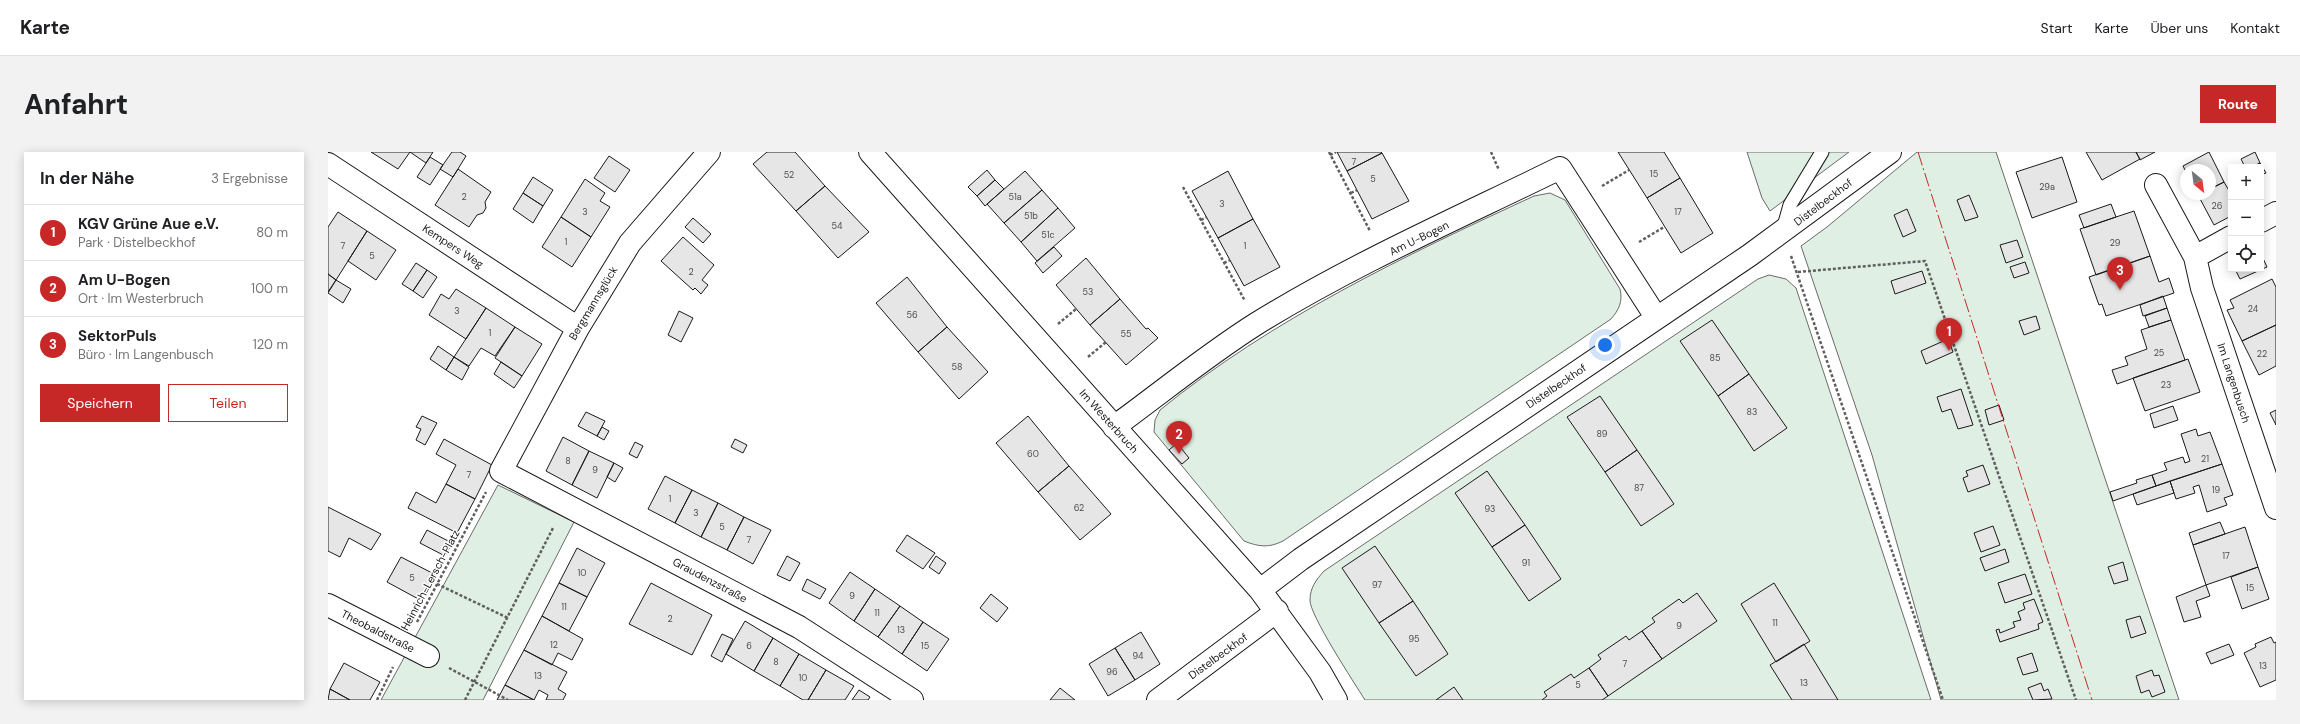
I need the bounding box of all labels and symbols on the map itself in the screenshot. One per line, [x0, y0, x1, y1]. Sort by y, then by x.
house number: 7 [1352, 156, 1357, 168]
north arrow [2180, 164, 2216, 200]
house number: 15 [1650, 168, 1658, 180]
house number: 52 [784, 169, 794, 181]
house number: 5 [1370, 173, 1376, 185]
street label: Distelbeckhof [1791, 175, 1855, 229]
house number: 29a [2039, 181, 2055, 193]
house number: 2 [461, 191, 467, 203]
house number: 51a [1008, 191, 1022, 203]
house number: 3 [1219, 198, 1225, 210]
house number: 26 [2212, 200, 2223, 212]
house number: 3 [582, 206, 588, 218]
house number: 17 [1674, 206, 1682, 218]
house number: 51b [1024, 210, 1038, 222]
street label: Am U-Bogen [1387, 218, 1451, 258]
house number: 54 [832, 220, 843, 232]
street label: Kempers Weg [420, 221, 486, 271]
house number: 51c [1041, 229, 1055, 241]
house number: 1 [565, 236, 568, 248]
house number: 29 [2110, 237, 2121, 249]
house number: 7 [341, 240, 346, 252]
house number: 1 [1244, 240, 1247, 252]
house number: 5 [369, 250, 375, 262]
pin: 3 [2107, 257, 2133, 290]
street label: Bergmannsglück [565, 263, 621, 342]
house number: 2 [688, 266, 694, 278]
house number: 53 [1083, 286, 1093, 298]
house number: 24 [2248, 303, 2259, 315]
house number: 3 [454, 305, 460, 317]
house number: 56 [906, 309, 918, 321]
pin: 1 [1936, 318, 1962, 351]
house number: 1 [489, 327, 492, 339]
house number: 55 [1121, 328, 1131, 340]
your location [1595, 335, 1615, 355]
street label: Im Langenbusch [2214, 341, 2254, 425]
house number: 25 [2154, 347, 2164, 359]
house number: 22 [2257, 348, 2267, 360]
house number: 85 [1710, 352, 1720, 364]
house number: 58 [952, 361, 962, 373]
street label: Distelbeckhof [1523, 361, 1589, 411]
house number: 23 [2161, 379, 2171, 391]
street label: Im Westerbruch [1077, 386, 1141, 456]
house number: 83 [1747, 406, 1757, 418]
pin: 2 [1166, 421, 1192, 454]
house number: 89 [1597, 428, 1608, 440]
house number: 60 [1027, 448, 1039, 460]
house number: 21 [2201, 453, 2209, 465]
house number: 8 [565, 455, 571, 467]
house number: 9 [592, 464, 598, 476]
house number: 7 [467, 469, 472, 481]
house number: 87 [1634, 482, 1644, 494]
house number: 19 [2212, 484, 2221, 496]
house number: 1 [669, 493, 672, 505]
house number: 62 [1074, 502, 1084, 514]
house number: 93 [1485, 503, 1495, 515]
house number: 3 [693, 507, 699, 519]
house number: 5 [719, 521, 725, 533]
street label: Heinrich-Lersch-Platz [398, 527, 462, 633]
house number: 7 [747, 534, 752, 546]
house number: 17 [2222, 550, 2230, 562]
street label: Graudenzstraße [670, 555, 750, 605]
house number: 91 [1522, 557, 1530, 569]
house number: 10 [578, 567, 586, 579]
house number: 5 [409, 572, 415, 584]
house number: 97 [1372, 579, 1382, 591]
house number: 15 [2246, 582, 2254, 594]
house number: 9 [849, 590, 855, 602]
house number: 11 [561, 601, 567, 613]
street label: Theobaldstraße [339, 606, 417, 656]
house number: 11 [874, 607, 880, 619]
house number: 2 [667, 613, 673, 625]
house number: 11 [1772, 617, 1778, 629]
house number: 9 [1676, 620, 1682, 632]
house number: 13 [897, 624, 905, 636]
street label: Distelbeckhof [1186, 630, 1251, 682]
house number: 95 [1408, 633, 1420, 645]
house number: 12 [550, 639, 558, 651]
house number: 6 [746, 640, 752, 652]
house number: 15 [921, 640, 929, 652]
house number: 94 [1132, 650, 1144, 662]
house number: 8 [773, 656, 779, 668]
house number: 7 [1623, 658, 1628, 670]
house number: 13 [2259, 660, 2267, 672]
house number: 96 [1106, 666, 1118, 678]
house number: 13 [534, 670, 542, 682]
house number: 10 [799, 672, 807, 684]
house number: 13 [1800, 677, 1808, 689]
house number: 5 [1575, 679, 1581, 691]

